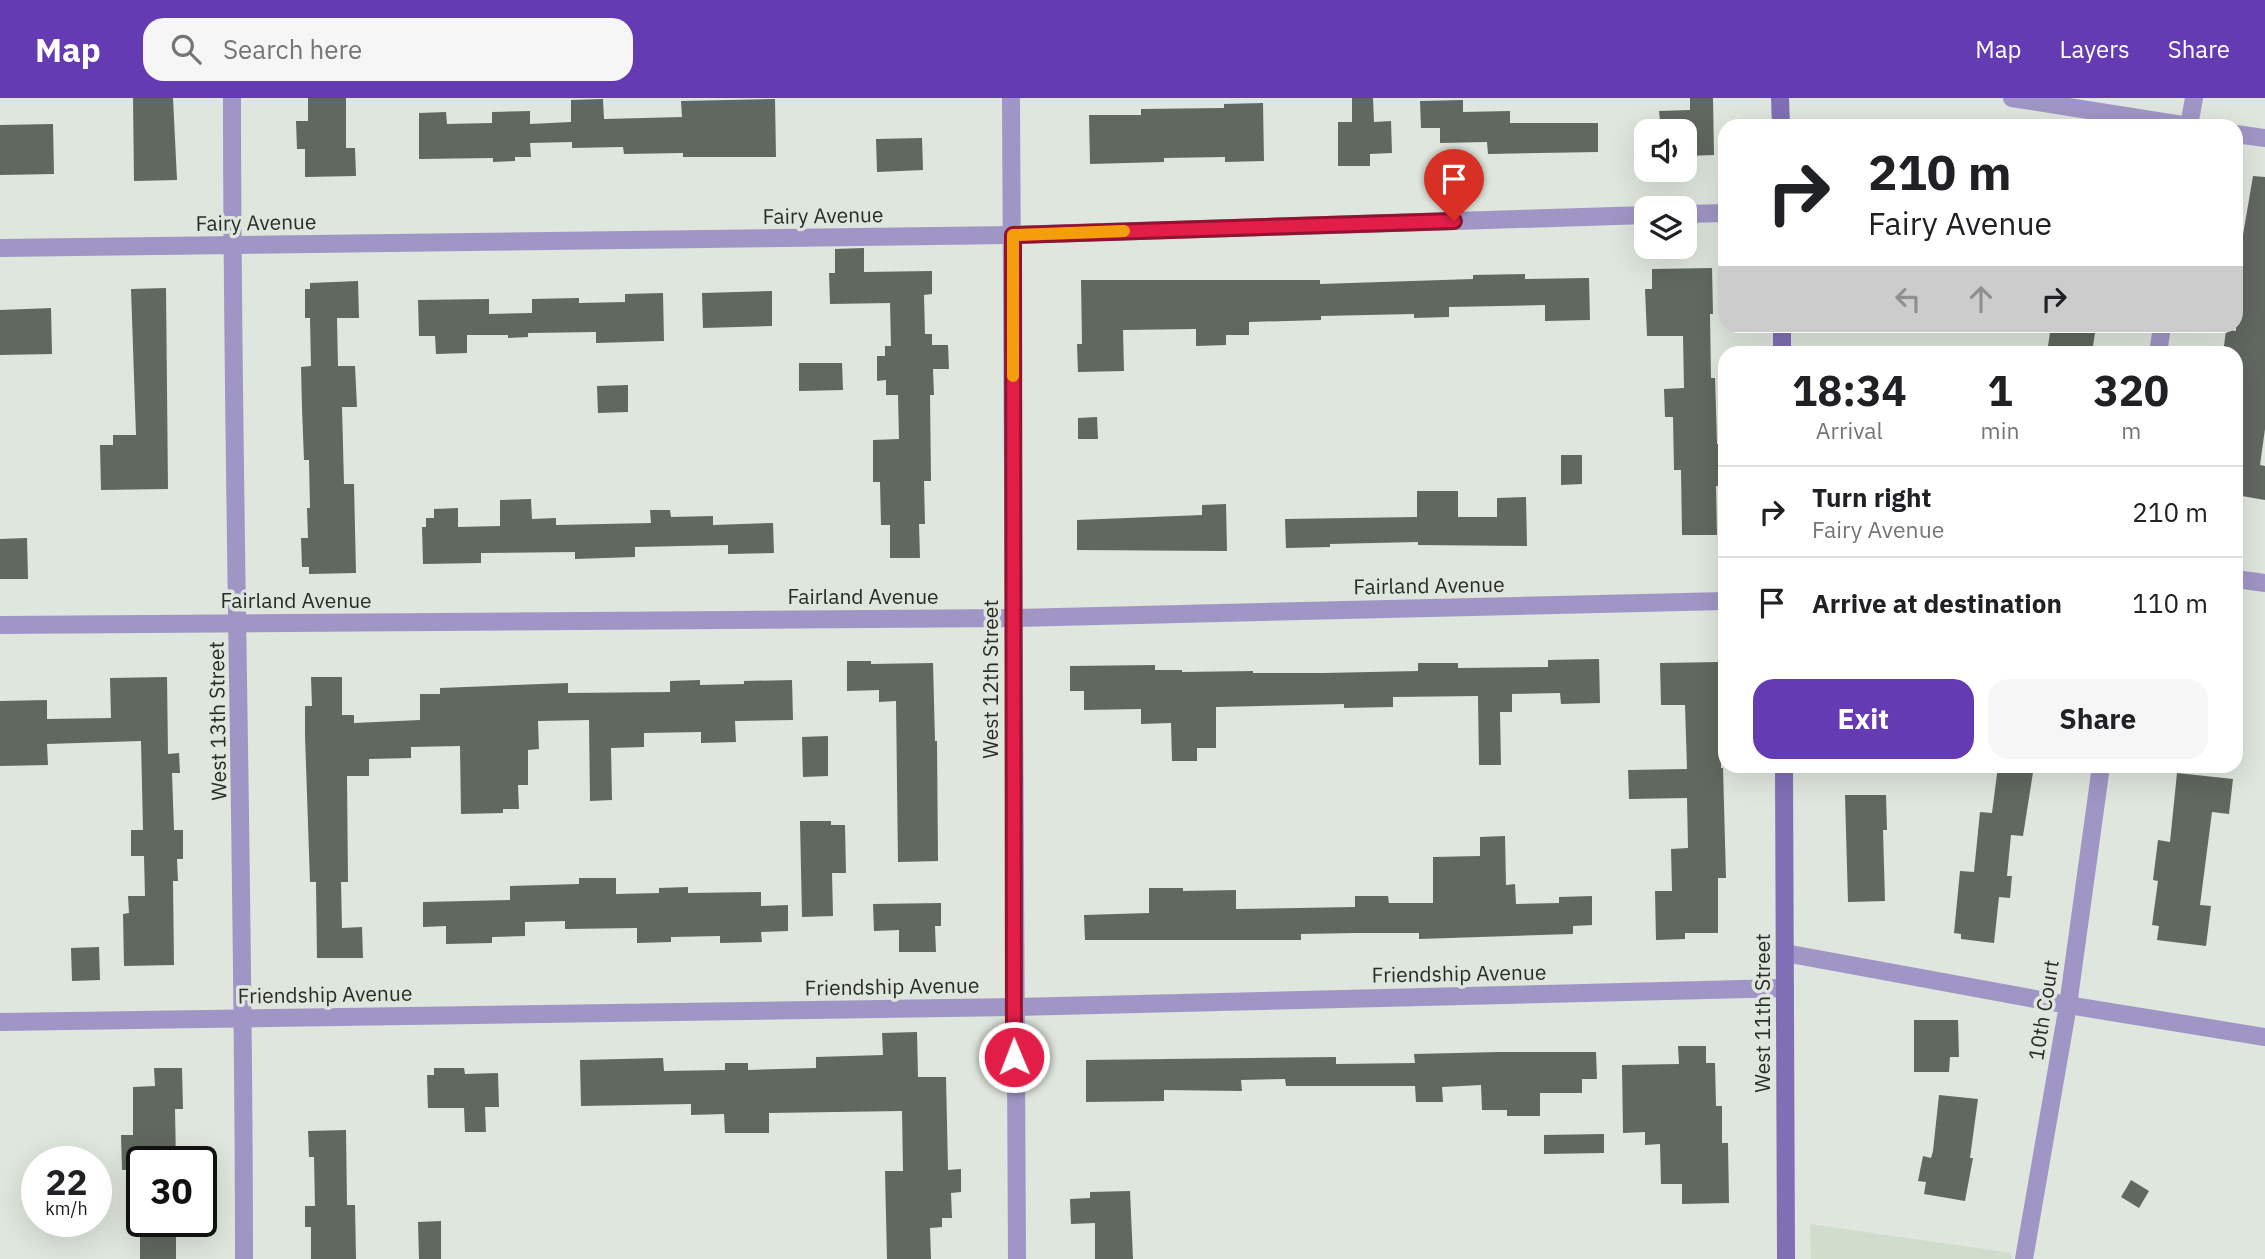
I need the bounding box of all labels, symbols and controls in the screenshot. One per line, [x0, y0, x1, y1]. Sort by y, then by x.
search box [143, 18, 633, 81]
text: Map [35, 28, 101, 71]
icon: search [167, 30, 205, 68]
text: Search here [223, 32, 362, 66]
text: Map [1975, 33, 2022, 65]
text: Layers [2060, 33, 2130, 65]
text: Share [2168, 33, 2230, 65]
map controls [1634, 119, 1697, 259]
button: sound [1634, 119, 1697, 182]
text: 210 m [1868, 140, 2012, 203]
icon: right [1753, 147, 1844, 238]
pin [1424, 149, 1484, 221]
icon: arrive [1435, 160, 1473, 198]
button: layers [1634, 196, 1697, 259]
street label: Fairy Avenue [762, 200, 884, 230]
text: Fairy Avenue [1868, 202, 2052, 244]
street label: Fairy Avenue [195, 207, 317, 237]
icon: left [1889, 280, 1927, 318]
icon: ahead [1962, 280, 2000, 318]
icon: right [2035, 280, 2073, 318]
text: 18:34 [1792, 363, 1907, 418]
text: 1 [1987, 363, 2013, 418]
text: 320 [2093, 363, 2169, 418]
text: Arrival [1816, 415, 1883, 445]
text: min [1981, 415, 2019, 445]
text: m [2121, 415, 2141, 445]
text: Turn right [1812, 480, 1931, 514]
icon: right [1753, 493, 1791, 531]
text: 210 m [2132, 495, 2208, 529]
text: Fairy Avenue [1812, 514, 1944, 544]
street label: Fairland Avenue [1353, 570, 1505, 600]
street label: Fairland Avenue [787, 582, 939, 610]
icon: arrive [1753, 584, 1791, 622]
street label: Fairland Avenue [220, 586, 372, 614]
text: Arrive at destination [1812, 586, 2062, 620]
text: 110 m [2132, 586, 2208, 620]
street label: West 12th Street [976, 599, 1004, 759]
street label: West 13th Street [202, 641, 232, 801]
button: Exit [1753, 679, 1974, 759]
button: Share [1988, 679, 2208, 759]
street label: West 11th Street [1748, 933, 1776, 1093]
street label: Friendship Avenue [1371, 957, 1547, 989]
street label: 10th Court [2021, 958, 2065, 1062]
street label: Friendship Avenue [804, 970, 980, 1002]
street label: Friendship Avenue [237, 978, 413, 1010]
position arrow [977, 1020, 1051, 1094]
speed limit sign: 30 [126, 1146, 217, 1237]
text: 22 [45, 1159, 88, 1205]
text: km/h [45, 1197, 88, 1220]

